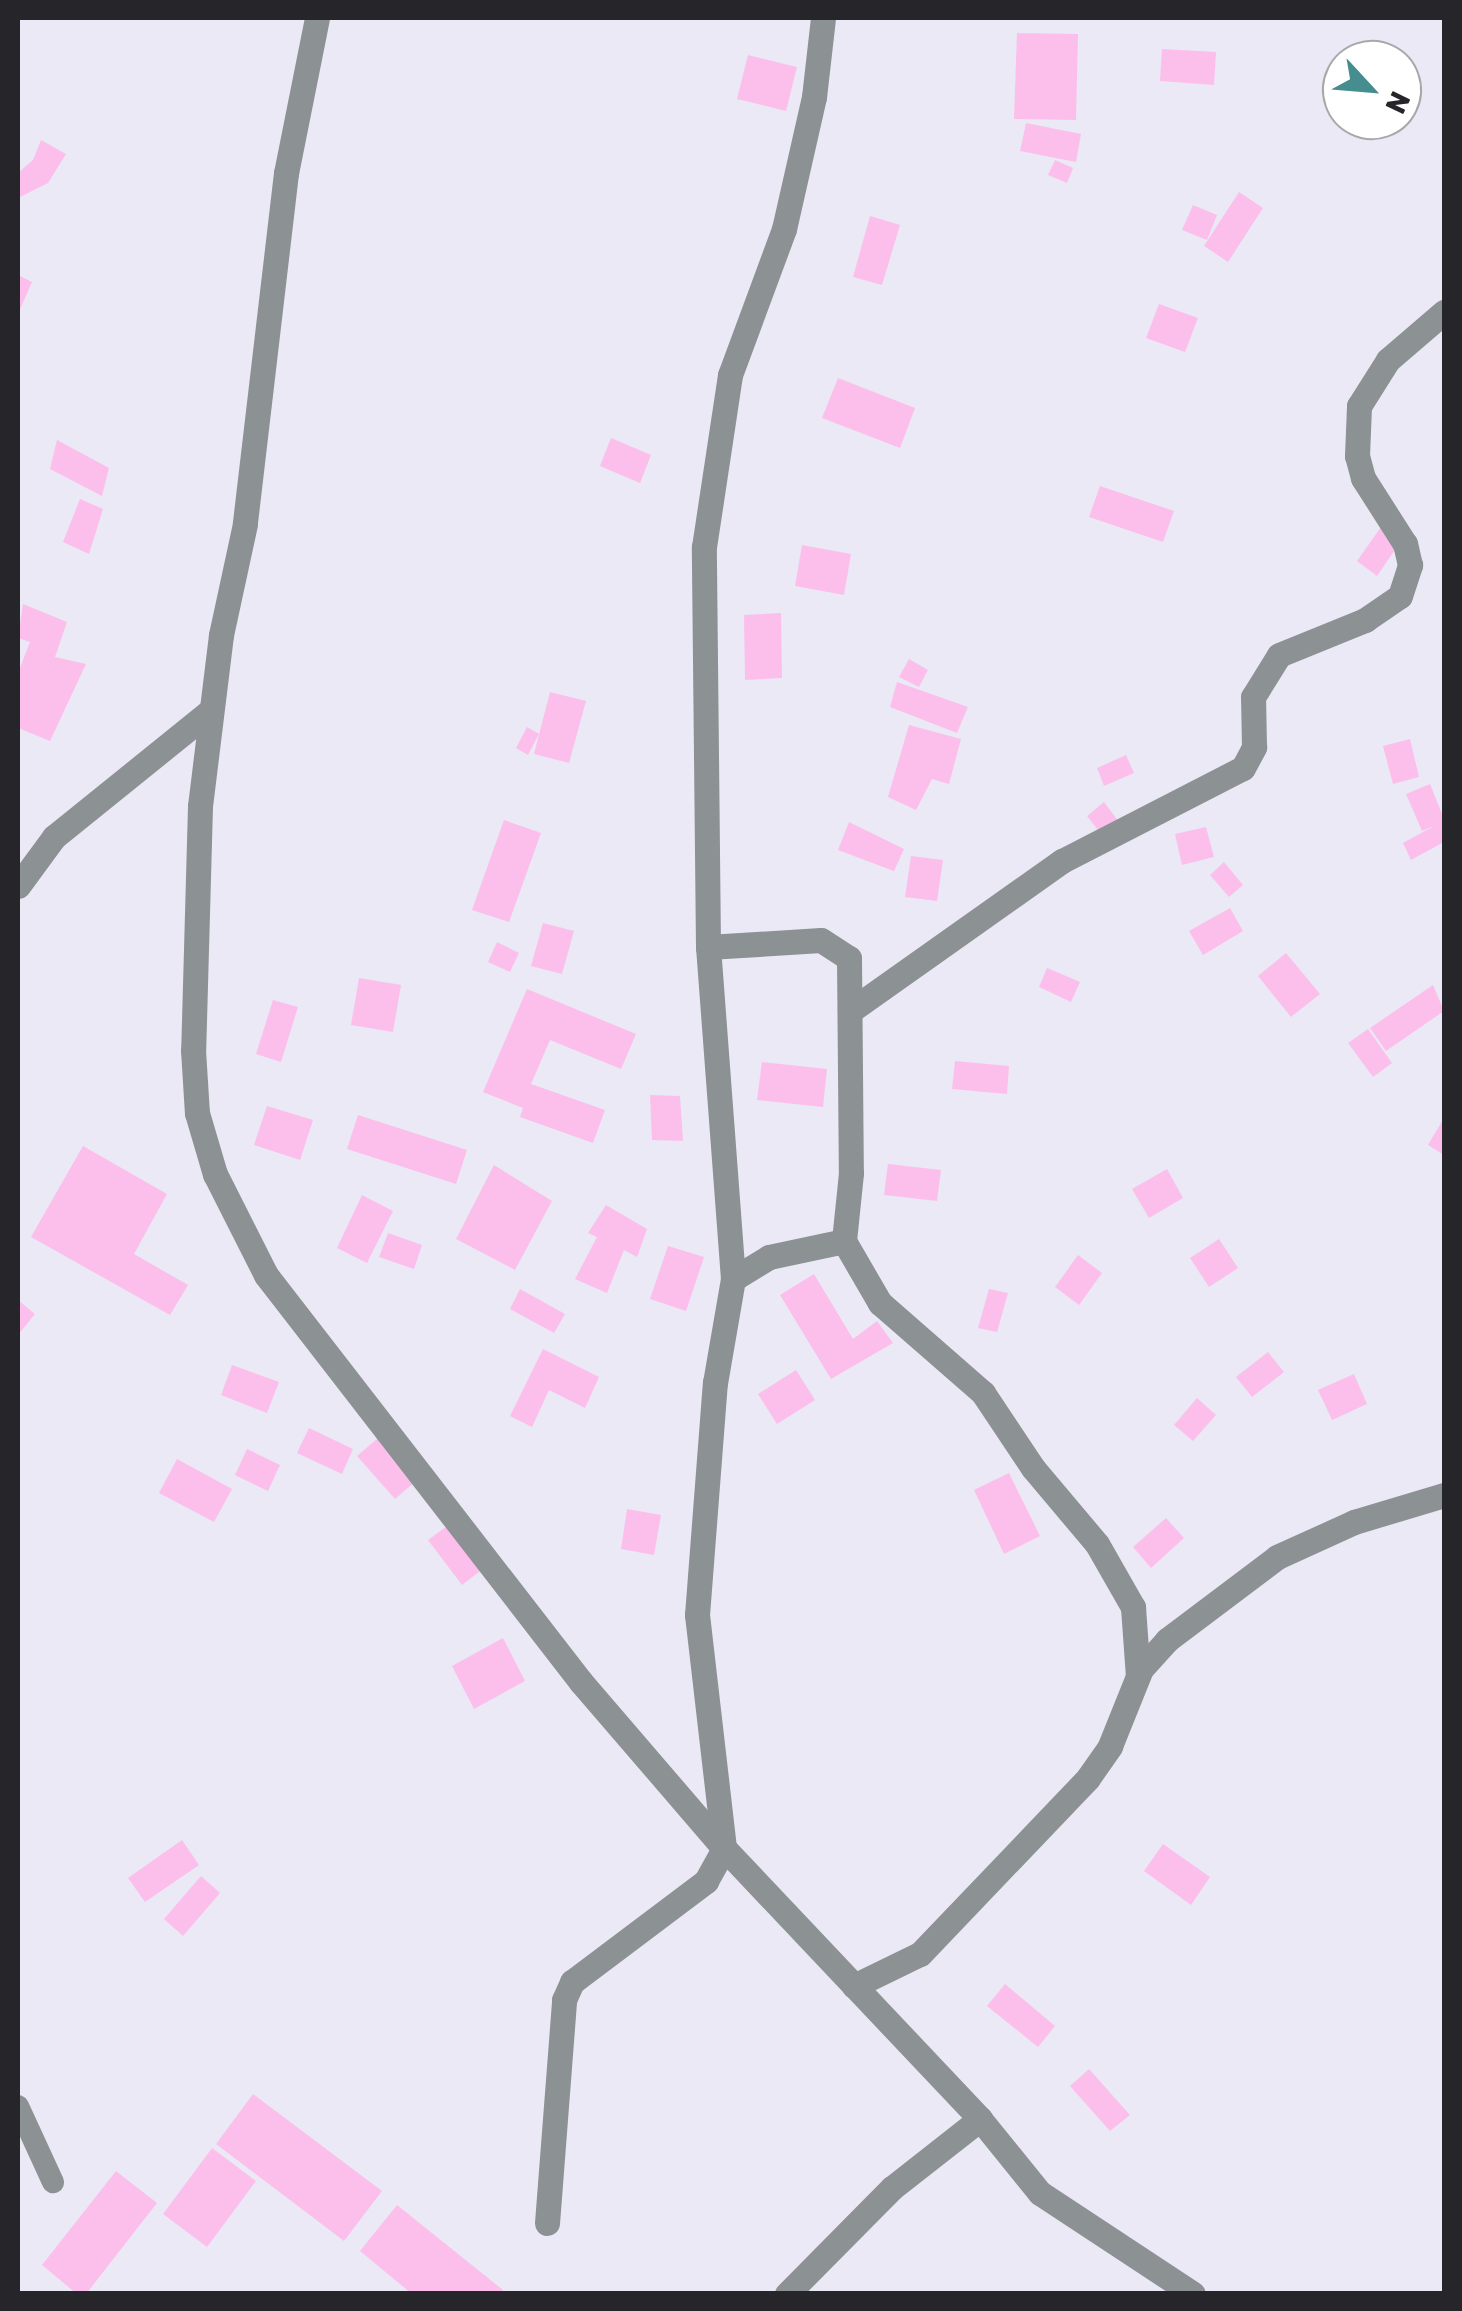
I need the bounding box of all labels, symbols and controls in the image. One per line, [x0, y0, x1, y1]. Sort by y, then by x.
north arrow [1322, 40, 1422, 140]
text: N [1378, 86, 1417, 119]

